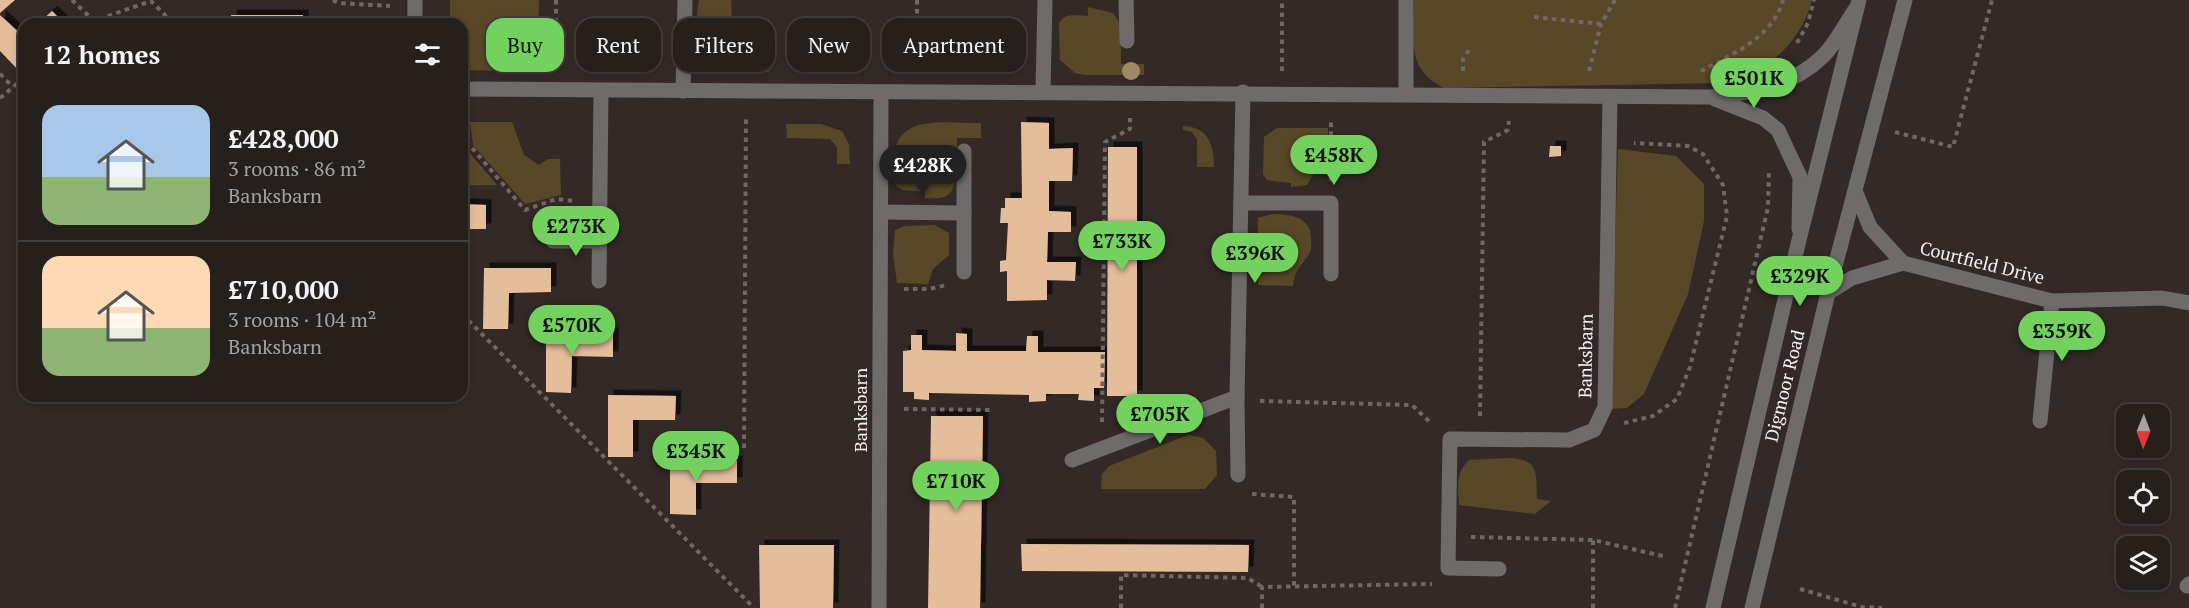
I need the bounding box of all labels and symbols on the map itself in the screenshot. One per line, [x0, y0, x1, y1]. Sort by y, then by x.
pin: £501K [1712, 58, 1796, 109]
pin: £458K [1292, 135, 1376, 186]
pin: £428K [881, 145, 965, 196]
pin: £273K [534, 206, 618, 257]
pin: £733K [1080, 221, 1164, 272]
pin: £396K [1213, 233, 1297, 284]
street label: Courtfield Drive [1917, 235, 2047, 289]
pin: £329K [1758, 256, 1842, 307]
pin: £570K [530, 305, 614, 356]
pin: £359K [2020, 311, 2104, 362]
street label: Banksbarn [1572, 313, 1598, 398]
street label: Digmoor Road [1759, 327, 1810, 444]
street label: Banksbarn [848, 367, 872, 452]
pin: £705K [1118, 394, 1202, 445]
north arrow [2116, 404, 2170, 458]
pin: £345K [654, 431, 738, 482]
pin: £710K [914, 461, 998, 512]

